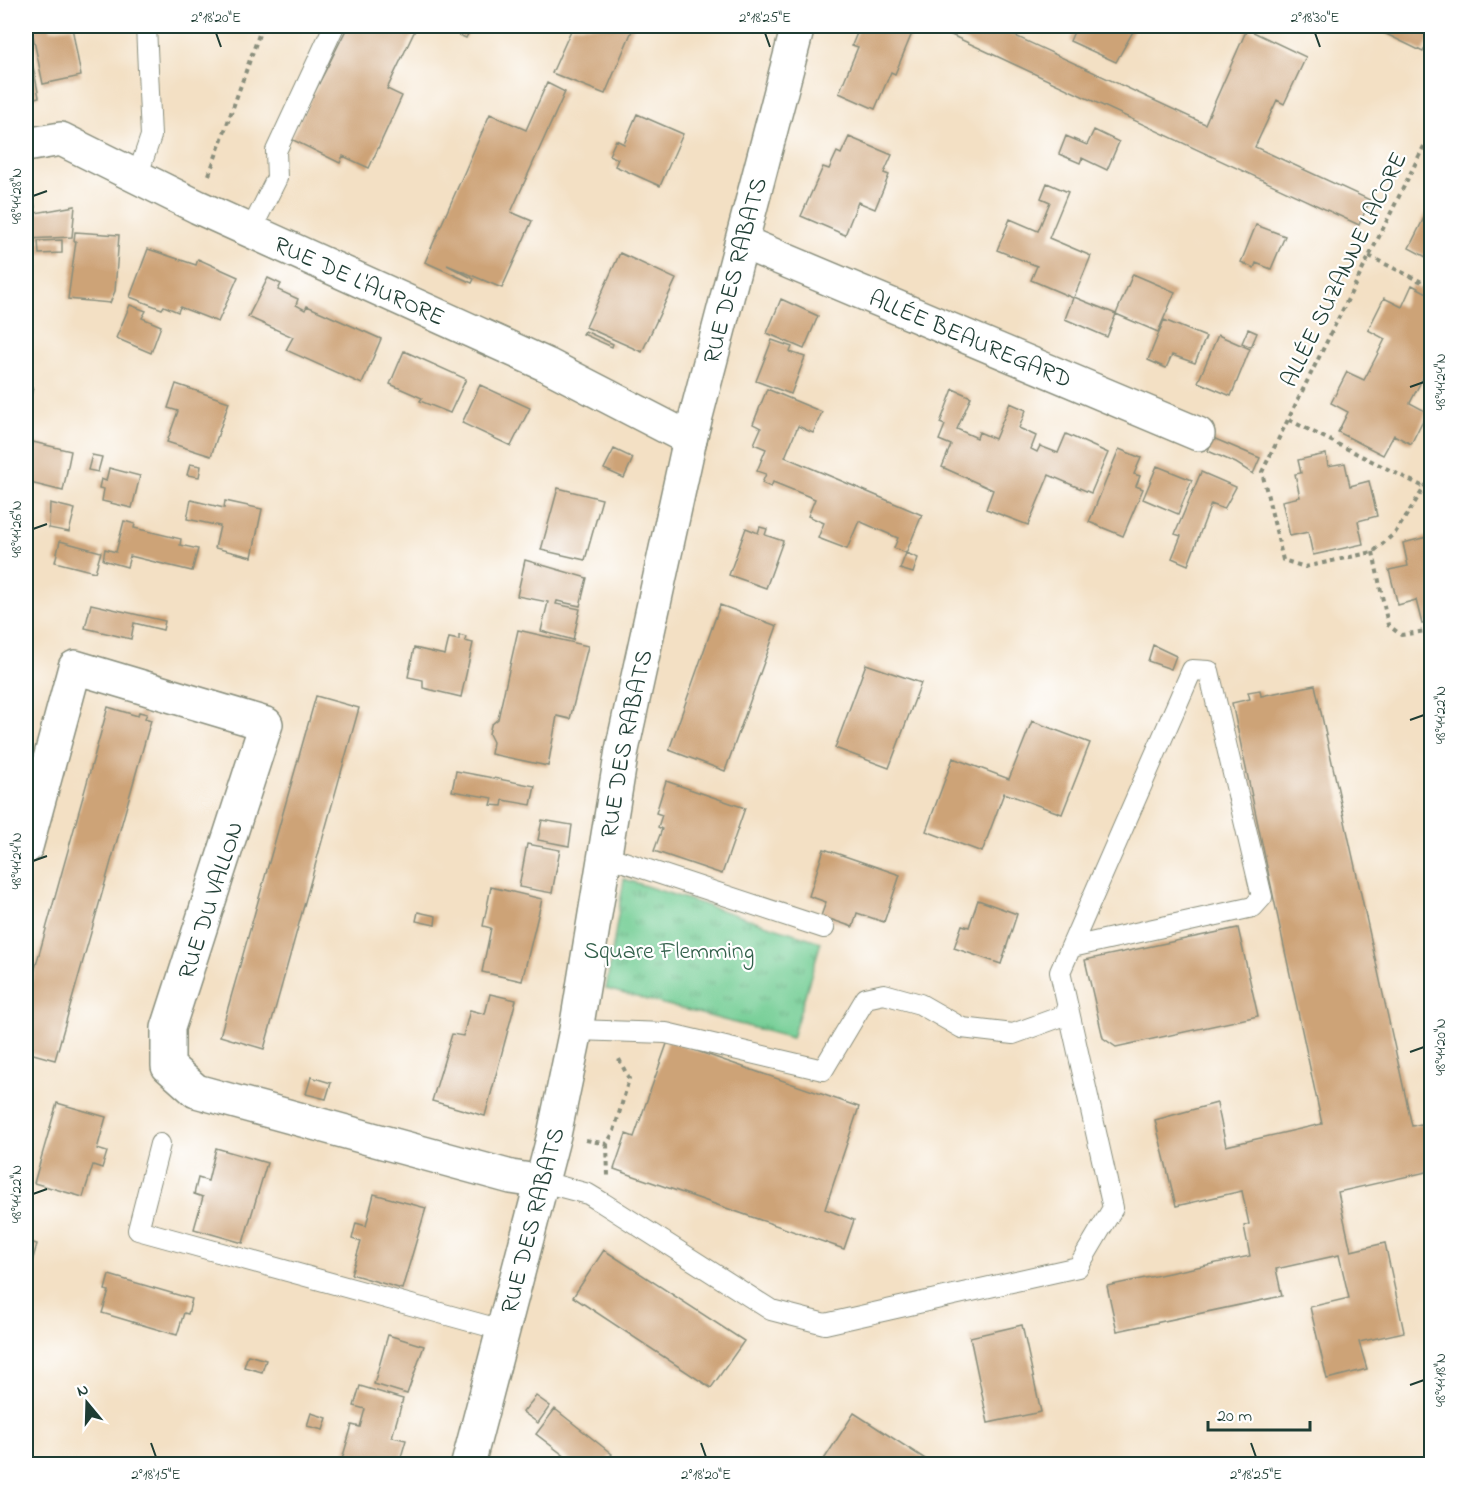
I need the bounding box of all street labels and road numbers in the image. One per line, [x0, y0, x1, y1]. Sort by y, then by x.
street label: ALLÉE SUZANNE LACORE [1273, 147, 1417, 394]
street label: RUE DES RABATS [696, 174, 778, 367]
street label: RUE DE L'AURORE [268, 229, 450, 336]
street label: ALLÉE BEAUREGARD [863, 282, 1076, 399]
street label: RUE DES RABATS [593, 647, 663, 841]
street label: RUE DU VALLON [170, 818, 254, 984]
street label: RUE DES RABATS [493, 1124, 575, 1318]

